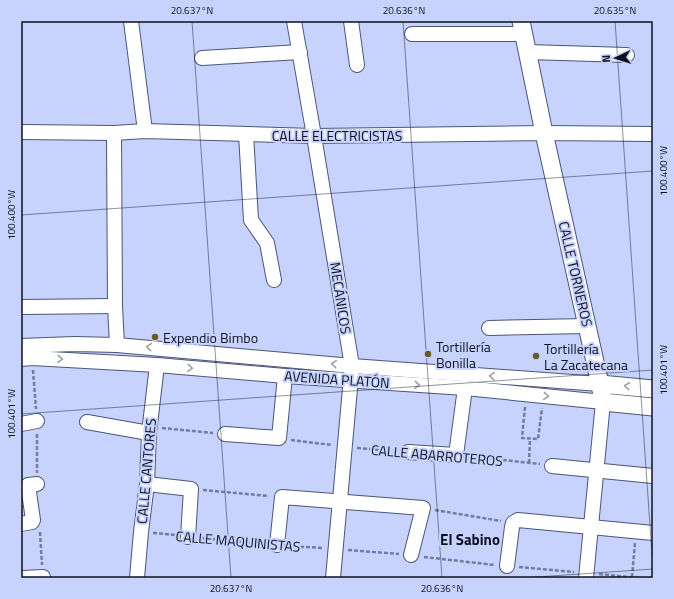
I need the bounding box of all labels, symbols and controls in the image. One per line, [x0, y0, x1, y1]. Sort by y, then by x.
text: 20.637°N [171, 3, 213, 18]
text: 20.636°N [383, 3, 425, 18]
text: 20.635°N [594, 3, 636, 18]
north arrow [596, 38, 636, 78]
text: N [598, 54, 614, 63]
street label: CALLE ELECTRICISTAS [272, 125, 402, 146]
text: 100.400°W [656, 146, 671, 196]
text: 100.400°W [4, 190, 19, 240]
street label: CALLE TORNEROS [554, 219, 598, 329]
street label: MECÁNICOS [325, 261, 357, 335]
place label: Expendio Bimbo [163, 327, 258, 348]
marker: Expendio Bimbo [150, 332, 160, 342]
place label: Tortillería Bonilla [436, 336, 491, 373]
place label: Tortillería La Zacatecana [544, 338, 628, 375]
one-way arrow [146, 343, 152, 352]
text: 100.401°W [656, 345, 671, 395]
marker: Tortillería Bonilla [423, 349, 433, 359]
marker: Tortillería La Zacatecana [531, 351, 541, 361]
one-way arrow [57, 355, 63, 364]
one-way arrow [331, 360, 337, 369]
one-way arrow [187, 363, 193, 372]
street label: AVENIDA PLATÓN [284, 365, 390, 393]
one-way arrow [489, 371, 495, 380]
one-way arrow [414, 380, 420, 389]
one-way arrow [624, 382, 630, 391]
text: 100.401°W [4, 389, 19, 439]
one-way arrow [543, 392, 549, 401]
street label: CALLE CANTORES [131, 417, 161, 525]
street label: CALLE ABARROTEROS [370, 439, 504, 471]
street label: CALLE MAQUINISTAS [175, 525, 301, 557]
district label: El Sabino [440, 528, 500, 551]
text: 20.637°N [210, 581, 252, 596]
text: 20.636°N [421, 581, 463, 596]

